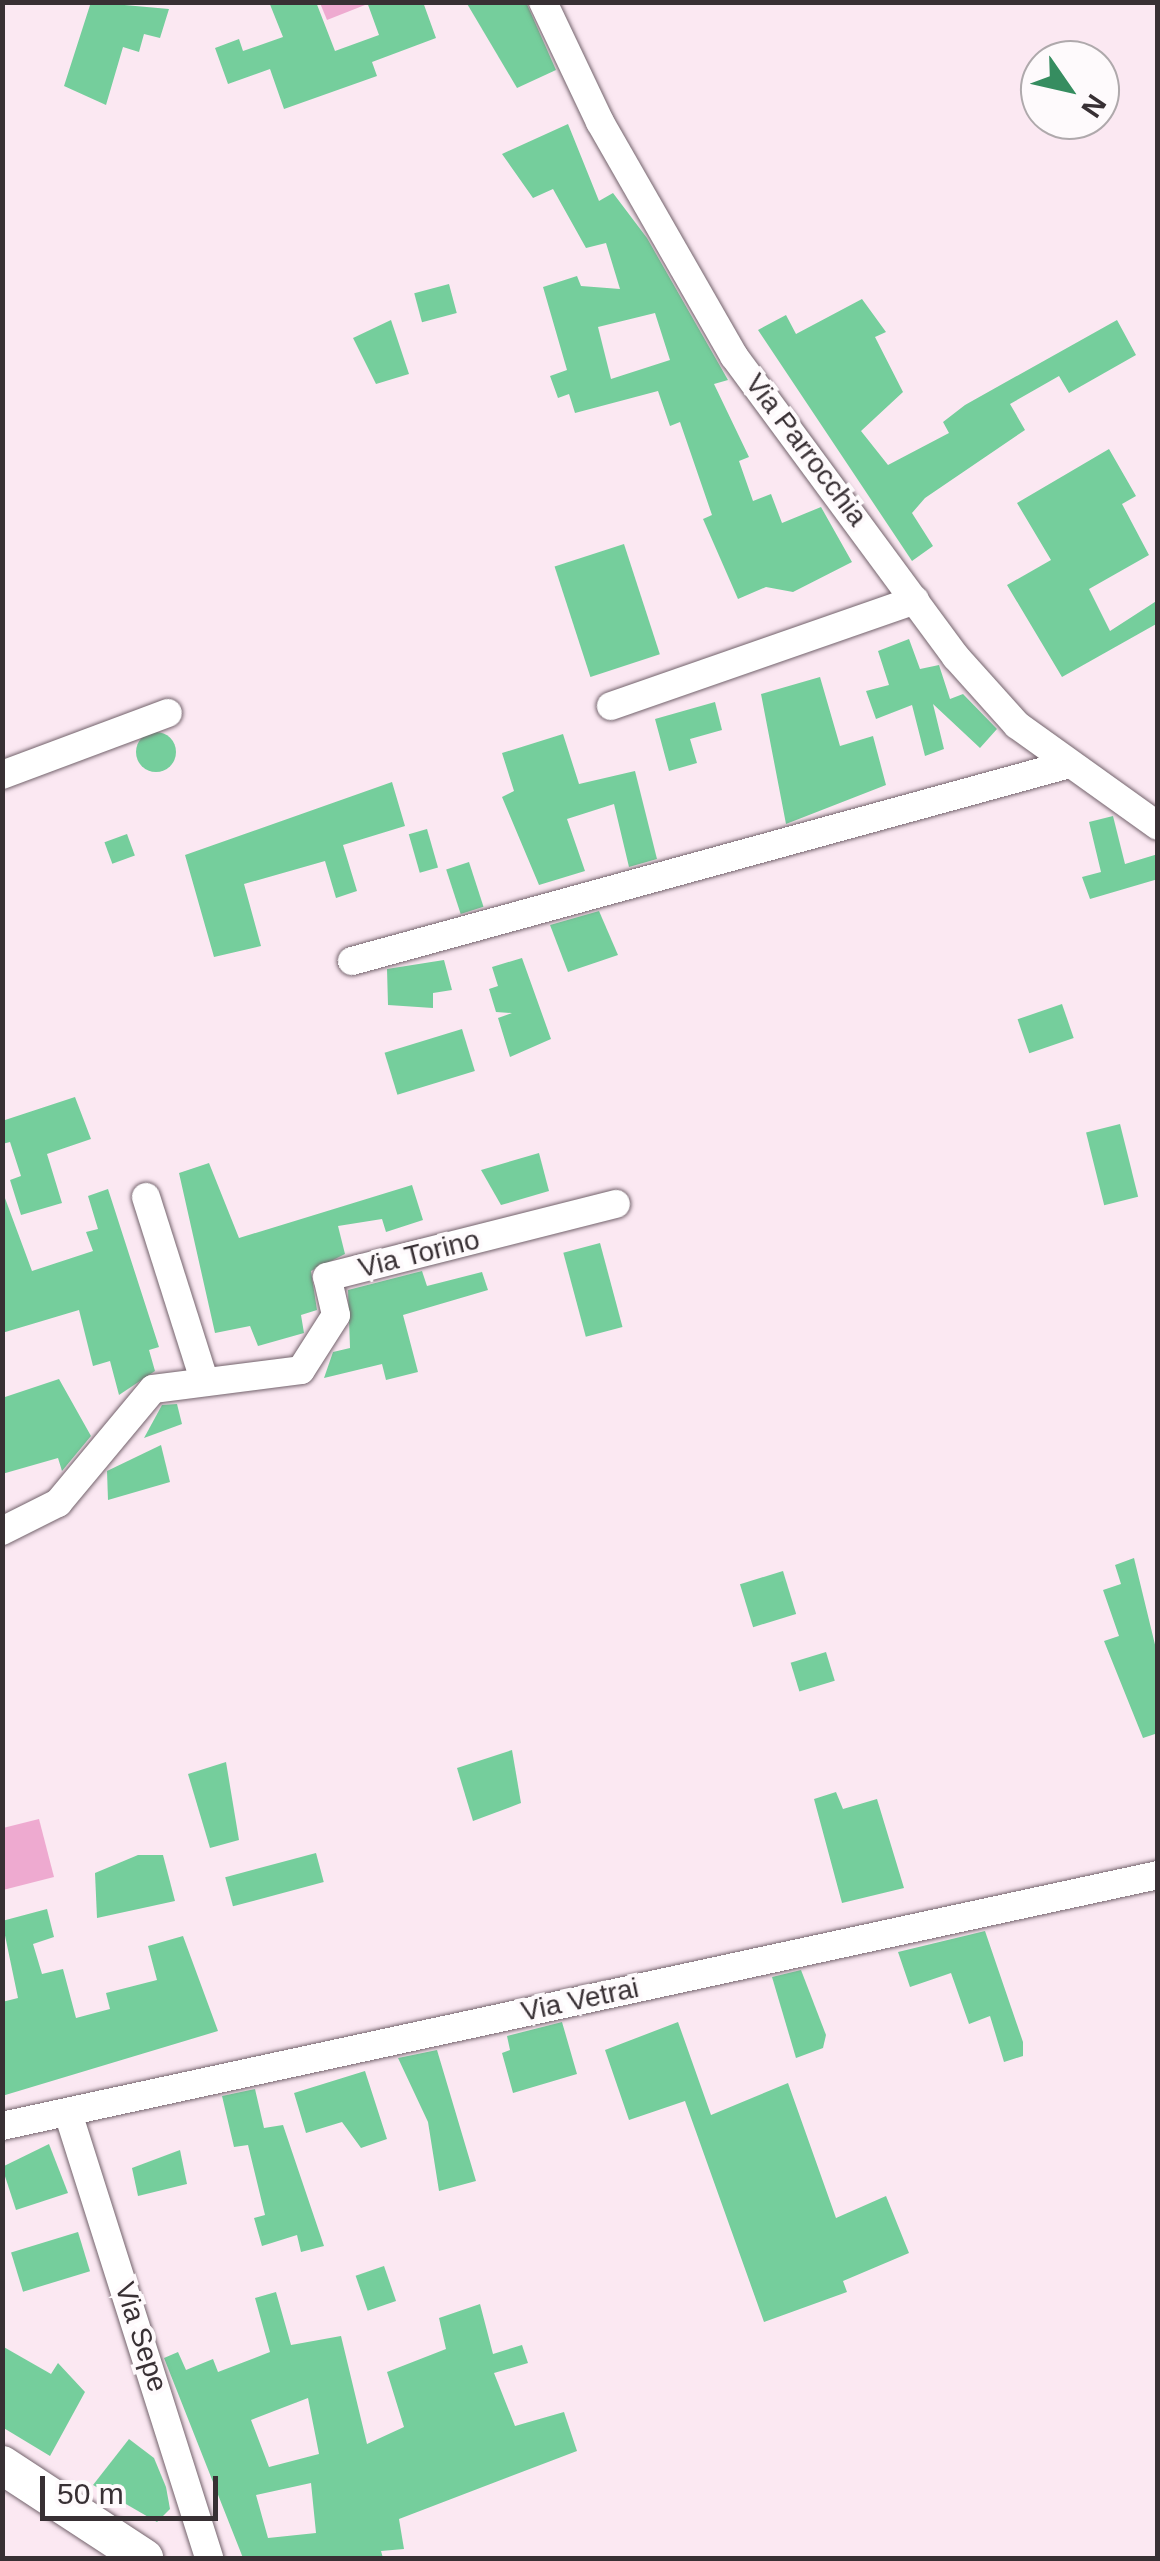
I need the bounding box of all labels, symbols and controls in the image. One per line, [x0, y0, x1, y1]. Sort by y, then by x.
north arrow [1020, 40, 1120, 140]
text: N [1075, 89, 1112, 123]
street label: Via Parrocchia [738, 367, 874, 533]
street label: Via Torino [355, 1223, 483, 1285]
street label: Via Vetrai [518, 1971, 642, 2029]
street label: Via Sepe [108, 2278, 174, 2396]
scale bar [45, 2456, 222, 2518]
text: 50 m [57, 2477, 124, 2510]

